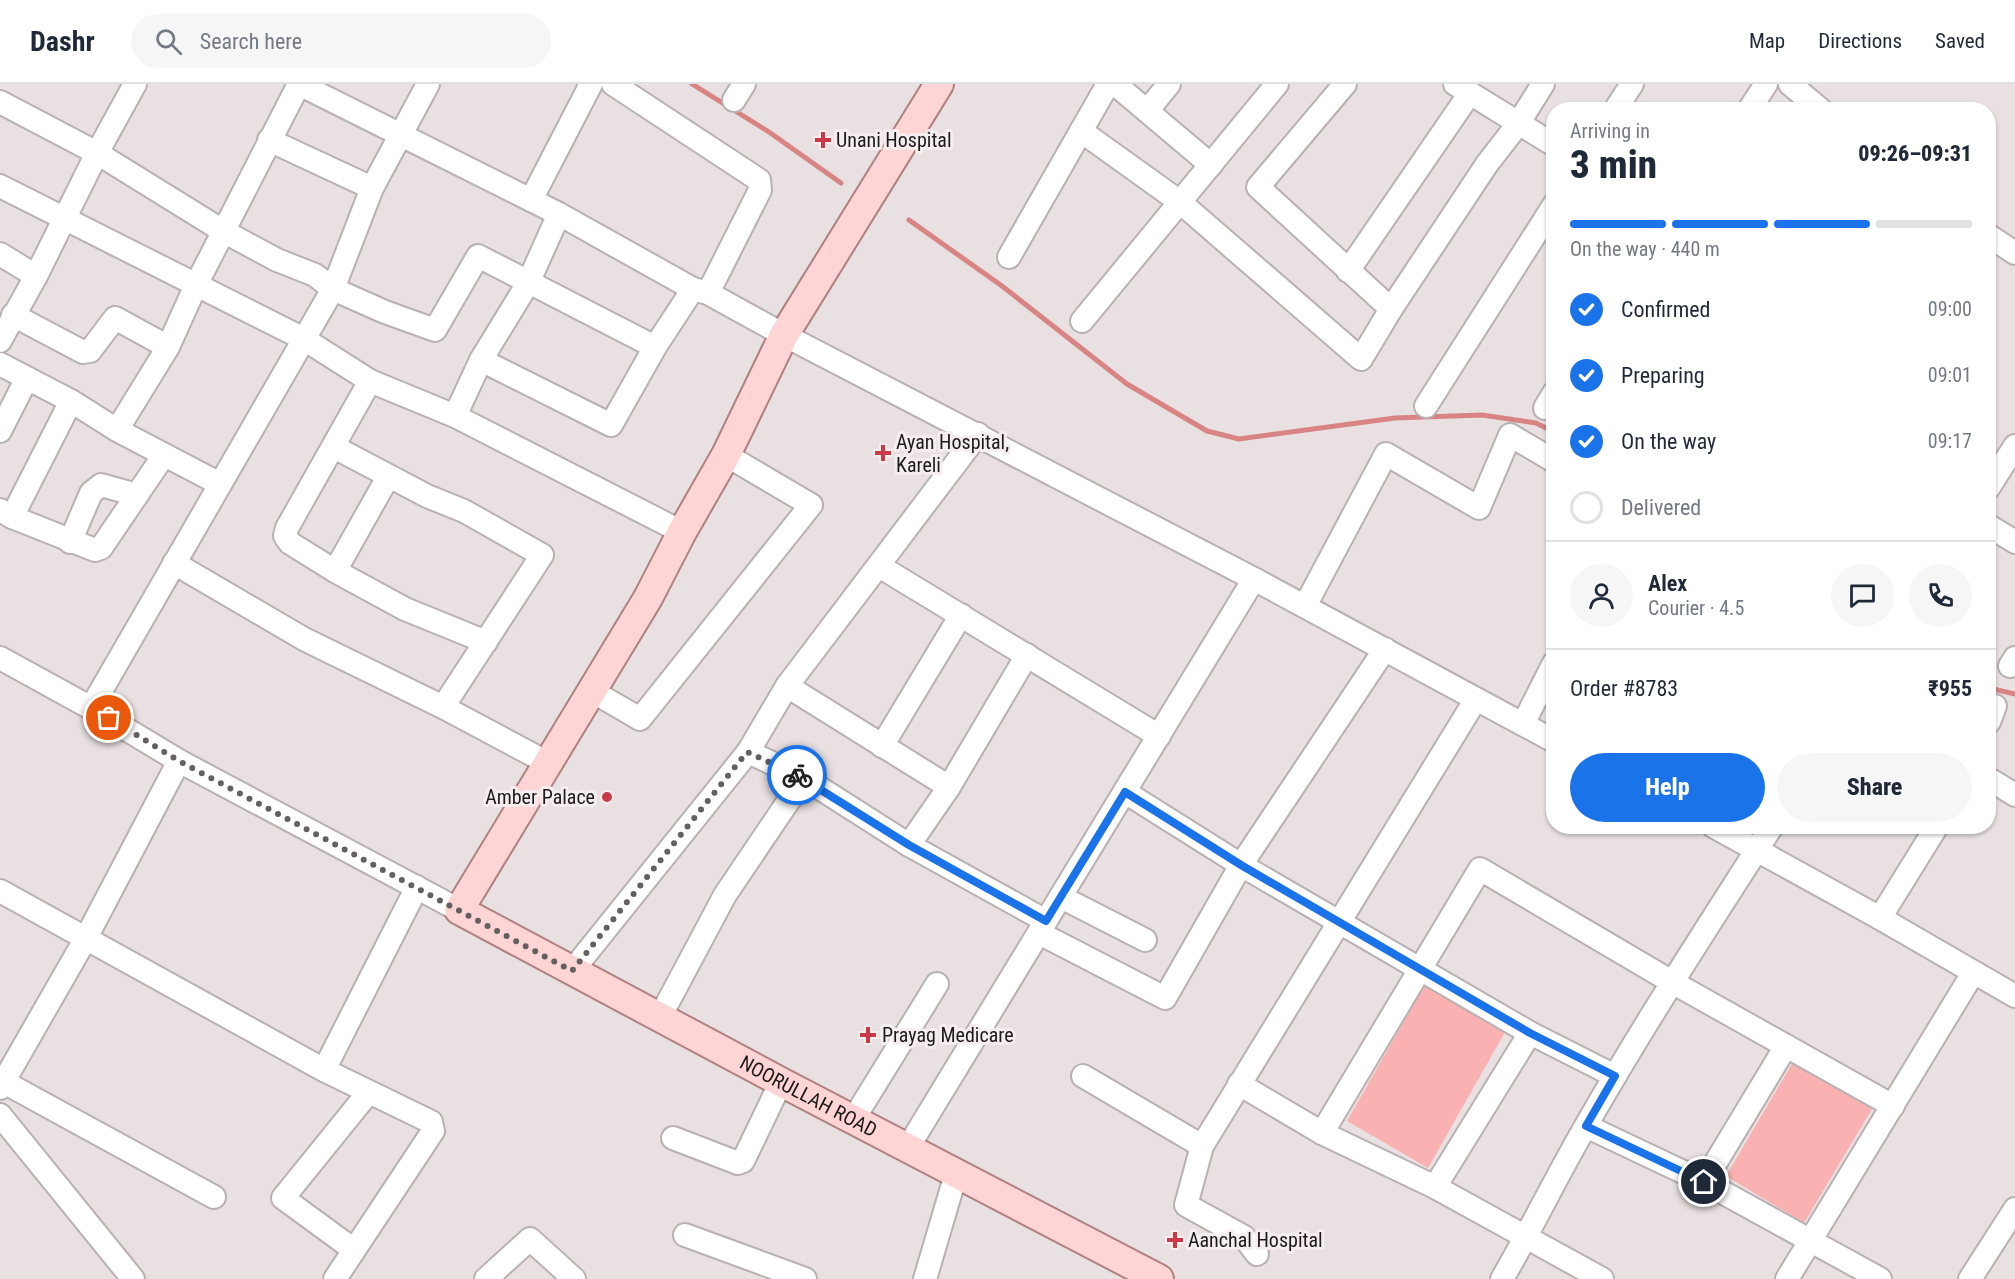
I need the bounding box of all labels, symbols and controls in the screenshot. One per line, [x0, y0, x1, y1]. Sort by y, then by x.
search box [131, 14, 551, 68]
text: Dashr [30, 25, 95, 58]
icon: search [152, 25, 185, 58]
text: Search here [200, 29, 302, 54]
text: Map [1749, 29, 1785, 53]
text: Directions [1818, 29, 1902, 53]
text: Saved [1935, 29, 1985, 53]
text: Arriving in [1570, 119, 1650, 143]
place label: Unani Hospital [836, 128, 951, 152]
marker: Unani Hospital [814, 131, 832, 149]
text: 09:26–09:31 [1858, 141, 1972, 166]
text: 3 min [1570, 142, 1657, 188]
text: On the way · 440 m [1570, 237, 1720, 261]
icon: check [1570, 293, 1603, 326]
text: Confirmed [1621, 297, 1710, 322]
text: 09:00 [1928, 297, 1972, 321]
icon: check [1570, 359, 1603, 392]
text: Preparing [1621, 363, 1705, 388]
text: 09:01 [1928, 363, 1972, 387]
icon: check [1570, 425, 1603, 458]
text: On the way [1621, 429, 1716, 454]
text: 09:17 [1928, 429, 1972, 453]
place label: Ayan Hospital, Kareli [896, 430, 1009, 477]
marker: Ayan Hospital, Kareli [874, 444, 892, 462]
text: Delivered [1621, 495, 1701, 520]
button: person [1570, 564, 1633, 627]
button: chat [1831, 564, 1894, 627]
button: phone [1909, 564, 1972, 627]
text: Alex [1648, 571, 1687, 596]
text: Courier · 4.5 [1648, 596, 1744, 620]
text: Order #8783 [1570, 676, 1678, 701]
text: ₹955 [1928, 676, 1972, 701]
pin [83, 692, 134, 743]
icon: bag [92, 701, 125, 734]
courier [767, 745, 827, 805]
button: Help [1570, 753, 1765, 822]
button: Share [1777, 753, 1972, 822]
icon: bike [781, 759, 814, 792]
place label: Amber Palace [485, 785, 595, 809]
marker: Amber Palace [600, 790, 614, 804]
place label: Prayag Medicare [882, 1023, 1014, 1047]
marker: Prayag Medicare [859, 1026, 877, 1044]
street label: NOORULLAH ROAD [736, 1050, 881, 1142]
pin [1678, 1156, 1729, 1207]
icon: home [1687, 1165, 1720, 1198]
place label: Aanchal Hospital [1188, 1228, 1323, 1252]
marker: Aanchal Hospital [1166, 1231, 1184, 1249]

